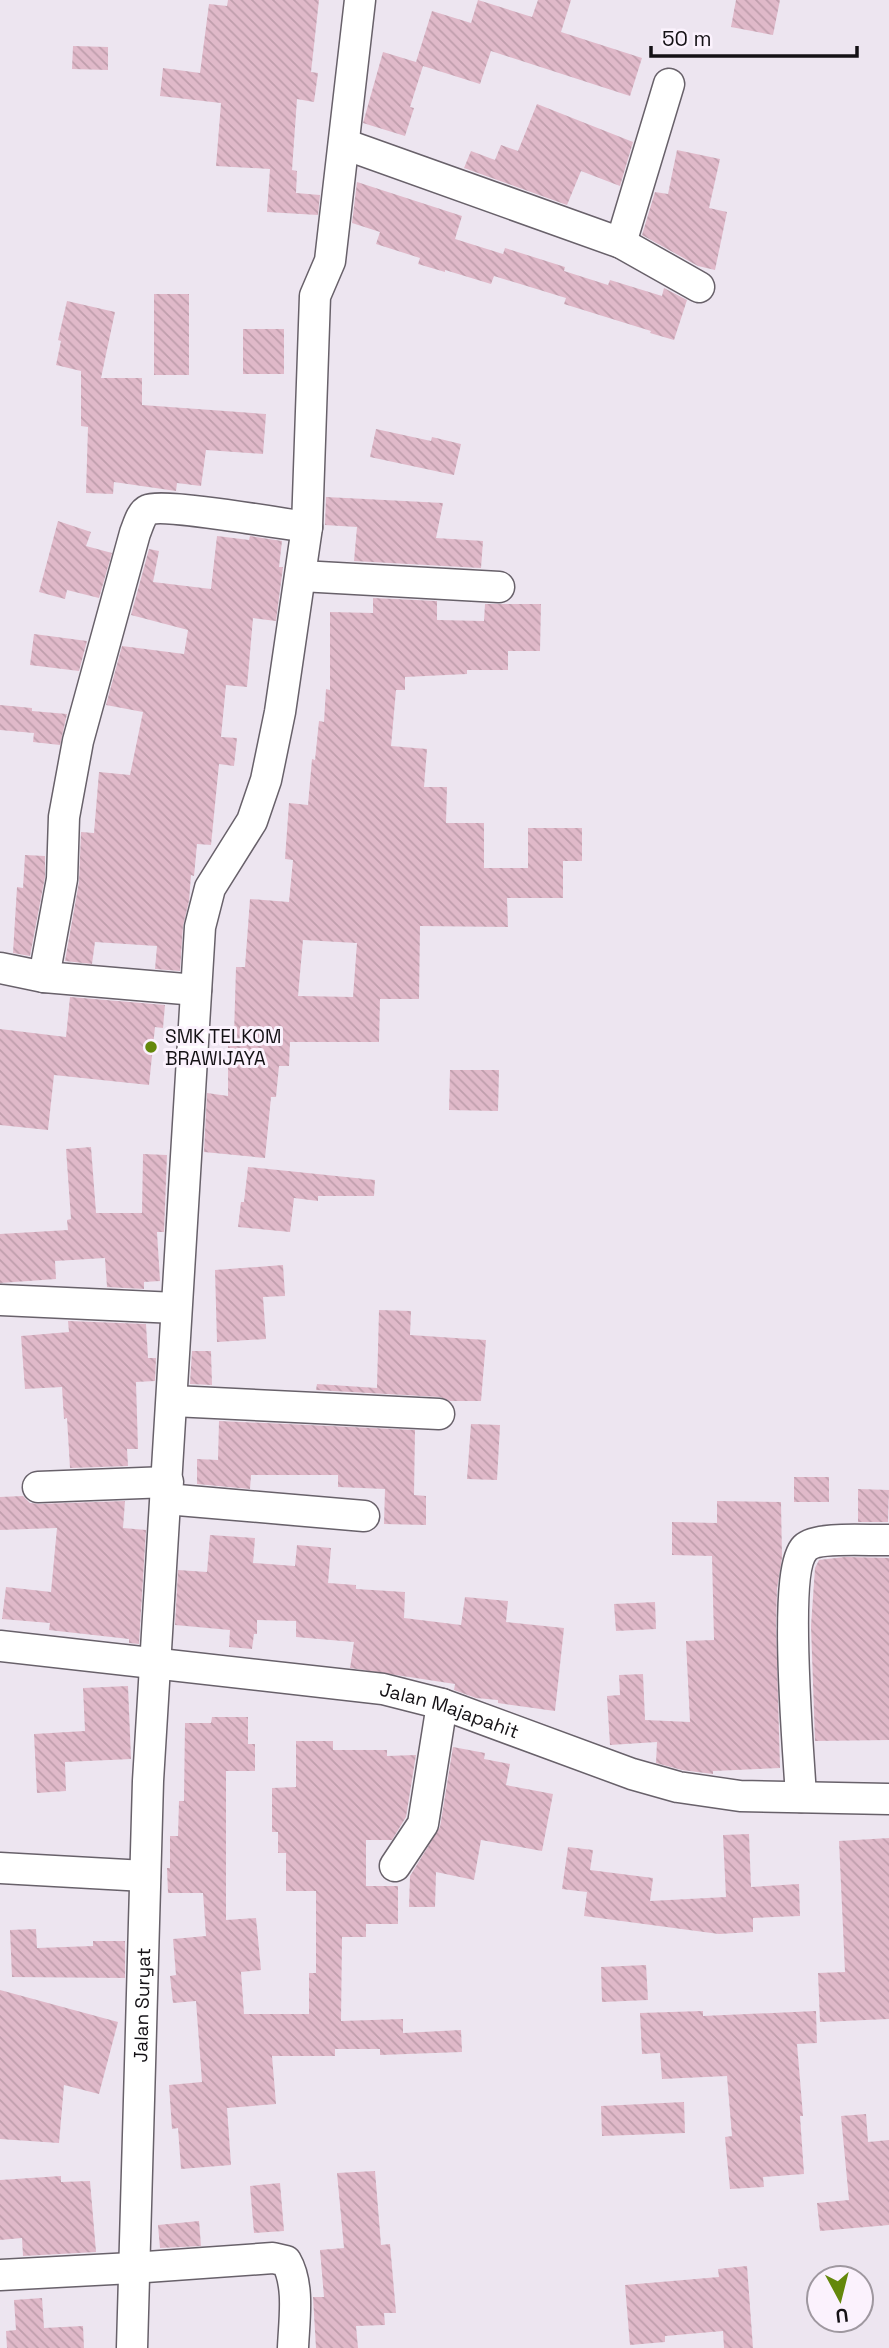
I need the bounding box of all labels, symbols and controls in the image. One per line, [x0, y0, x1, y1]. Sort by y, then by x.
scale bar [651, 14, 858, 58]
text: 50 m [662, 25, 712, 52]
place label: SMK TELKOM BRAWIJAYA [165, 1024, 281, 1071]
marker: SMK TELKOM BRAWIJAYA [143, 1039, 159, 1055]
street label: Jalan Majapahit [377, 1677, 522, 1744]
street label: Jalan Suryat [128, 1947, 156, 2063]
north arrow [805, 2264, 875, 2334]
text: U [834, 2302, 850, 2329]

